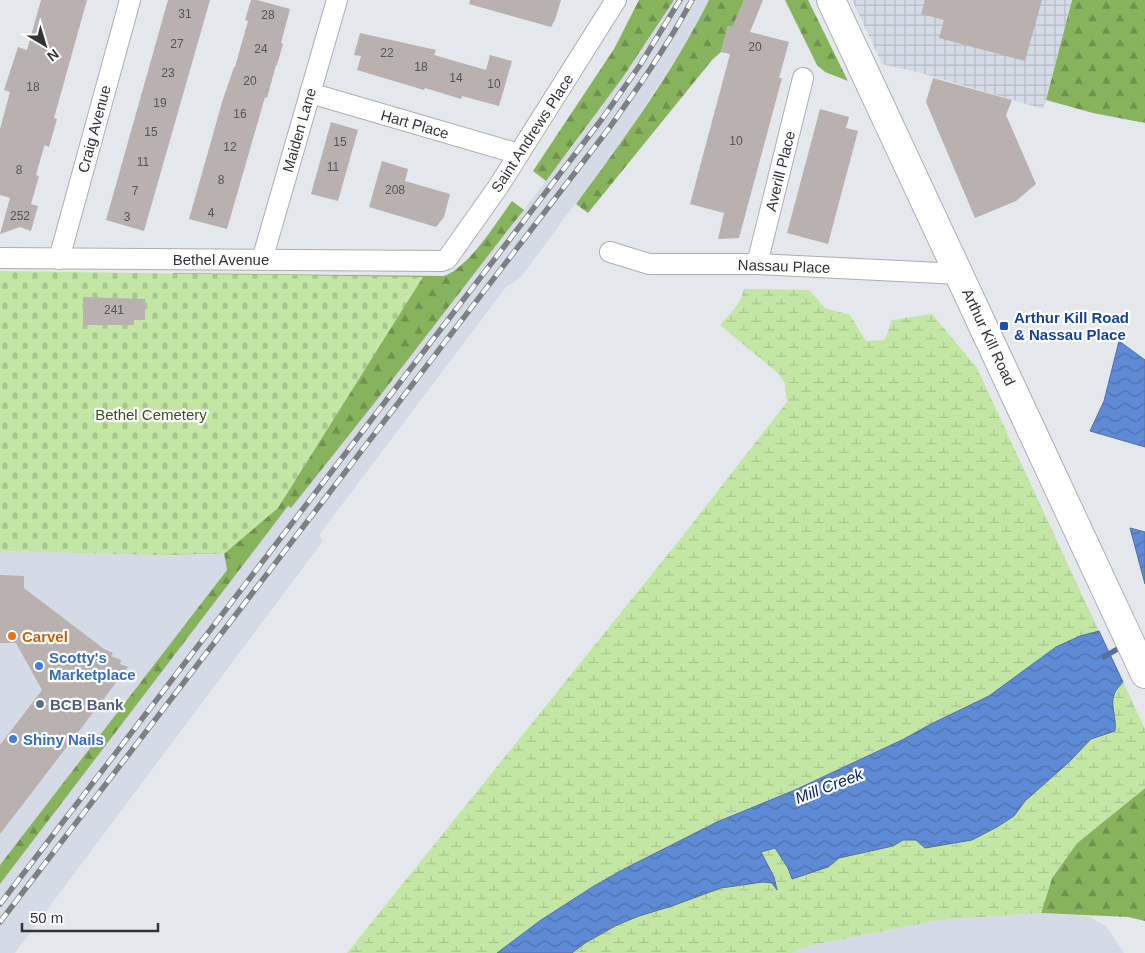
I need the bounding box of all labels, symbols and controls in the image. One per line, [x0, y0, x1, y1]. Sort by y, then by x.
house number: 31 [178, 7, 192, 21]
house number: 28 [261, 8, 275, 22]
north arrow [20, 20, 70, 70]
house number: 27 [170, 37, 184, 51]
house number: 20 [748, 40, 762, 54]
house number: 24 [254, 42, 268, 56]
text: N [44, 46, 62, 65]
house number: 22 [380, 46, 394, 60]
house number: 18 [414, 60, 428, 74]
house number: 23 [161, 66, 175, 80]
house number: 14 [449, 71, 463, 85]
street label: Saint Andrews Place [487, 71, 577, 195]
house number: 20 [243, 74, 257, 88]
house number: 10 [487, 77, 501, 91]
house number: 18 [26, 80, 40, 94]
street label: Craig Avenue [74, 83, 114, 175]
street label: Maiden Lane [279, 86, 319, 174]
house number: 19 [153, 96, 167, 110]
street label: Hart Place [379, 106, 451, 142]
house number: 16 [233, 107, 247, 121]
house number: 15 [144, 125, 158, 139]
street label: Averill Place [762, 129, 798, 213]
house number: 10 [729, 134, 743, 148]
house number: 15 [333, 135, 347, 149]
house number: 12 [223, 140, 237, 154]
house number: 11 [137, 155, 150, 169]
house number: 11 [327, 160, 340, 174]
house number: 8 [16, 163, 23, 177]
house number: 8 [218, 173, 225, 187]
house number: 208 [385, 183, 405, 197]
house number: 7 [132, 184, 139, 198]
house number: 4 [208, 206, 215, 220]
house number: 252 [10, 209, 30, 223]
house number: 3 [124, 210, 131, 224]
street label: Bethel Avenue [173, 251, 269, 268]
street label: Nassau Place [737, 256, 831, 276]
street label: Arthur Kill Road [959, 286, 1019, 388]
house number: 241 [104, 303, 124, 317]
place label: Arthur Kill Road & Nassau Place [1014, 309, 1129, 343]
marker: Arthur Kill Road & Nassau Place [998, 320, 1010, 332]
park label: Bethel Cemetery [95, 406, 207, 423]
place label: Carvel [22, 628, 68, 645]
marker: Carvel [6, 630, 18, 642]
place label: Scotty's Marketplace [49, 649, 136, 683]
marker: Scotty's Marketplace [33, 660, 45, 672]
place label: BCB Bank [50, 696, 124, 713]
marker: BCB Bank [34, 698, 46, 710]
place label: Shiny Nails [23, 731, 104, 748]
marker: Shiny Nails [7, 733, 19, 745]
water label: Mill Creek [793, 765, 866, 807]
scale bar [22, 900, 159, 932]
text: 50 m [30, 909, 63, 926]

